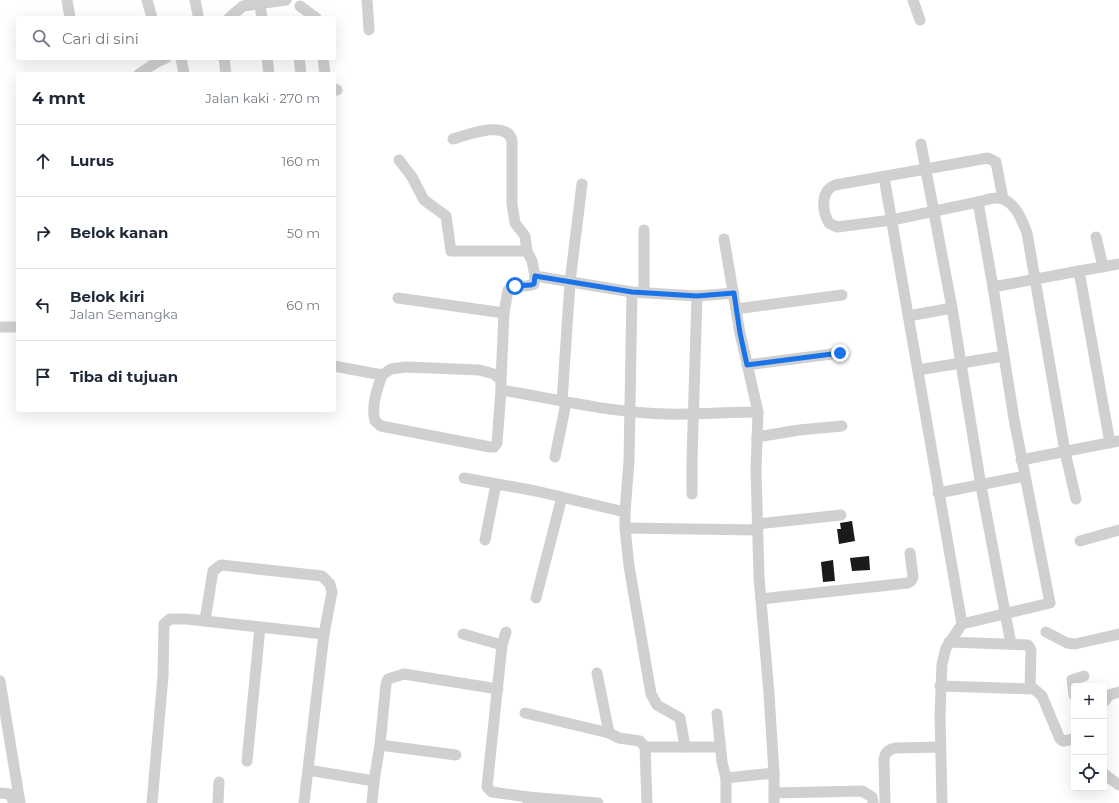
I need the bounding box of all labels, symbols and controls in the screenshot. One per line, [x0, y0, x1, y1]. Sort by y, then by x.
search box [16, 16, 336, 60]
icon: search [30, 27, 52, 49]
text: Cari di sini [62, 29, 139, 48]
text: 4 mnt [32, 88, 86, 108]
text: Jalan kaki · 270 m [205, 90, 320, 106]
icon: ahead [32, 150, 54, 172]
text: Lurus [70, 151, 114, 170]
text: 160 m [282, 153, 320, 169]
icon: right [32, 222, 54, 244]
text: Belok kanan [70, 223, 168, 242]
text: 50 m [287, 225, 320, 241]
route start [506, 277, 524, 295]
text: Belok kiri [70, 287, 145, 306]
icon: left [32, 294, 54, 316]
text: 60 m [286, 297, 320, 313]
text: Jalan Semangka [70, 306, 178, 322]
route end [831, 344, 849, 362]
icon: arrive [32, 366, 54, 388]
text: Tiba di tujuan [70, 367, 178, 386]
map controls [1071, 683, 1107, 791]
button: + [1071, 683, 1107, 719]
button: − [1071, 719, 1107, 755]
button: locate [1071, 755, 1107, 791]

